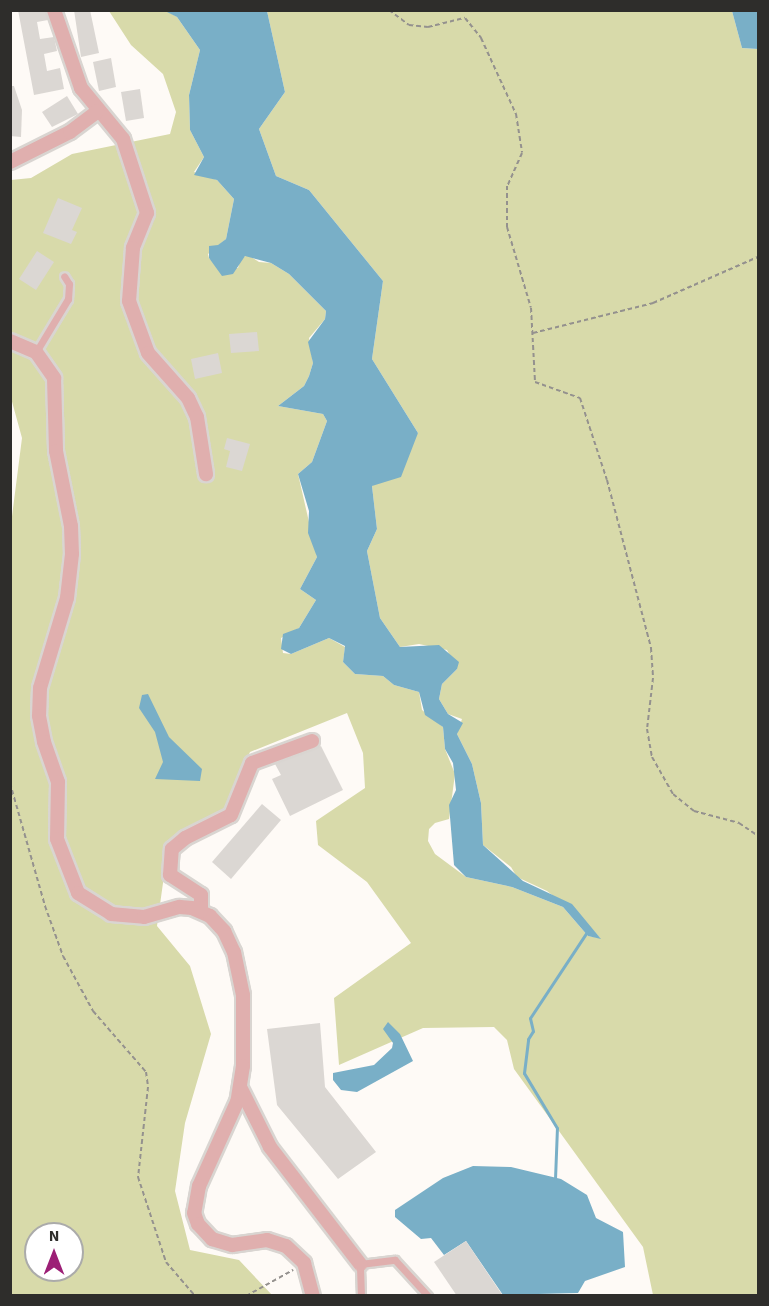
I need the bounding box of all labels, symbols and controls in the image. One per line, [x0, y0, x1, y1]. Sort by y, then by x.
north arrow [24, 1222, 84, 1282]
text: N [49, 1225, 59, 1247]

